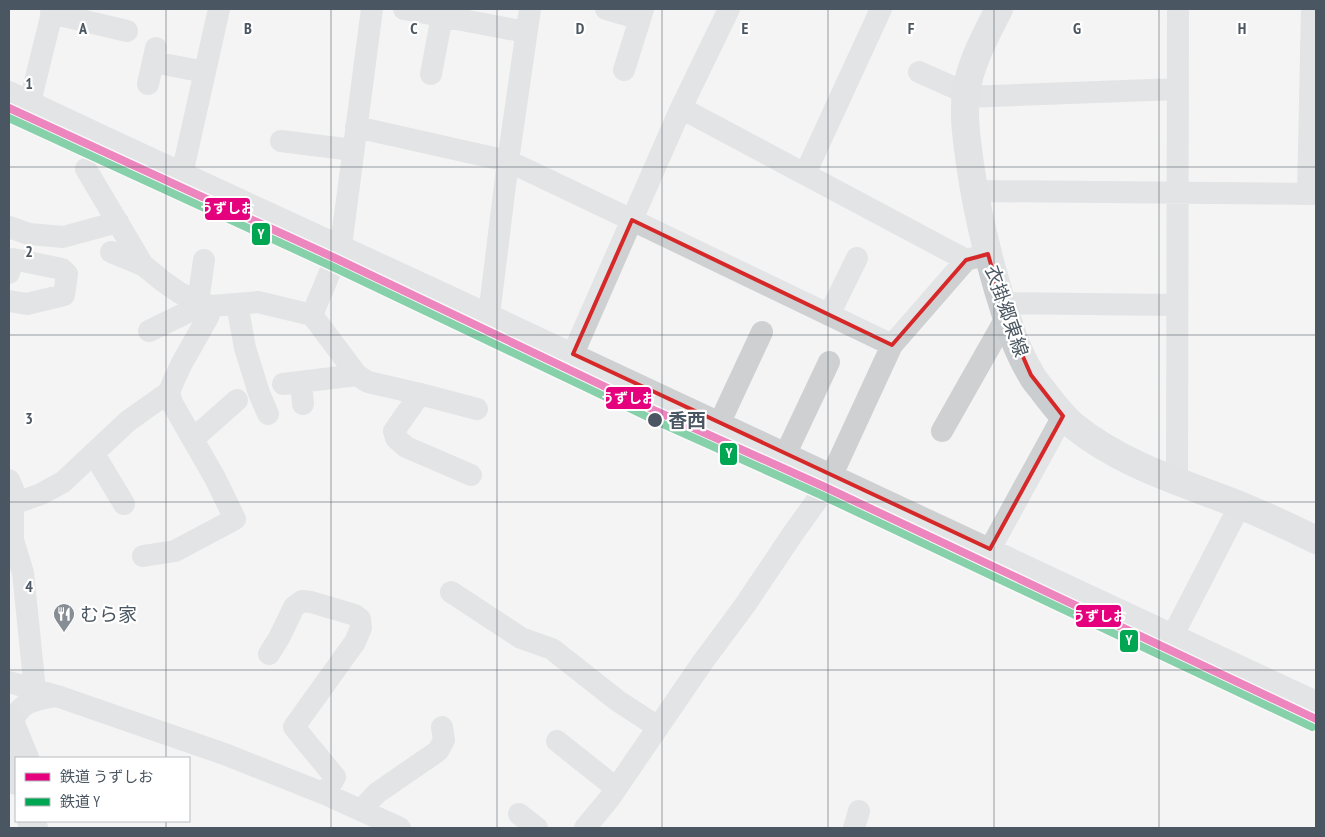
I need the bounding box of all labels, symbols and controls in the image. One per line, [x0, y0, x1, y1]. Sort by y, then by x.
text: A [78, 18, 88, 38]
text: B [244, 18, 252, 38]
text: C [410, 18, 418, 38]
text: D [576, 18, 585, 38]
text: E [742, 18, 749, 38]
text: F [908, 18, 915, 38]
text: G [1073, 18, 1081, 38]
text: H [1238, 18, 1246, 38]
text: 1 [25, 73, 33, 93]
line badge: うずしお [204, 197, 251, 221]
text: うずしお [199, 199, 255, 217]
line badge: Y [251, 222, 271, 246]
text: Y [257, 225, 265, 243]
text: 2 [25, 241, 33, 261]
street label: 衣掛郷東線 [980, 262, 1034, 360]
line badge: うずしお [605, 386, 652, 410]
text: うずしお [600, 389, 656, 407]
text: 3 [25, 408, 33, 428]
place label: 香西 [668, 408, 706, 432]
marker: 香西 [646, 411, 664, 429]
line badge: Y [719, 442, 738, 466]
text: Y [725, 444, 733, 462]
text: 4 [25, 576, 33, 596]
restaurant icon: むら家 [52, 602, 76, 633]
place label: むら家 [80, 602, 137, 626]
line badge: うずしお [1075, 604, 1122, 628]
text: うずしお [1071, 607, 1127, 625]
line badge: Y [1119, 629, 1139, 653]
text: Y [1125, 631, 1133, 649]
legend [15, 757, 190, 822]
text: 鉄道 うずしお [60, 767, 153, 786]
text: 鉄道 Y [60, 792, 100, 811]

